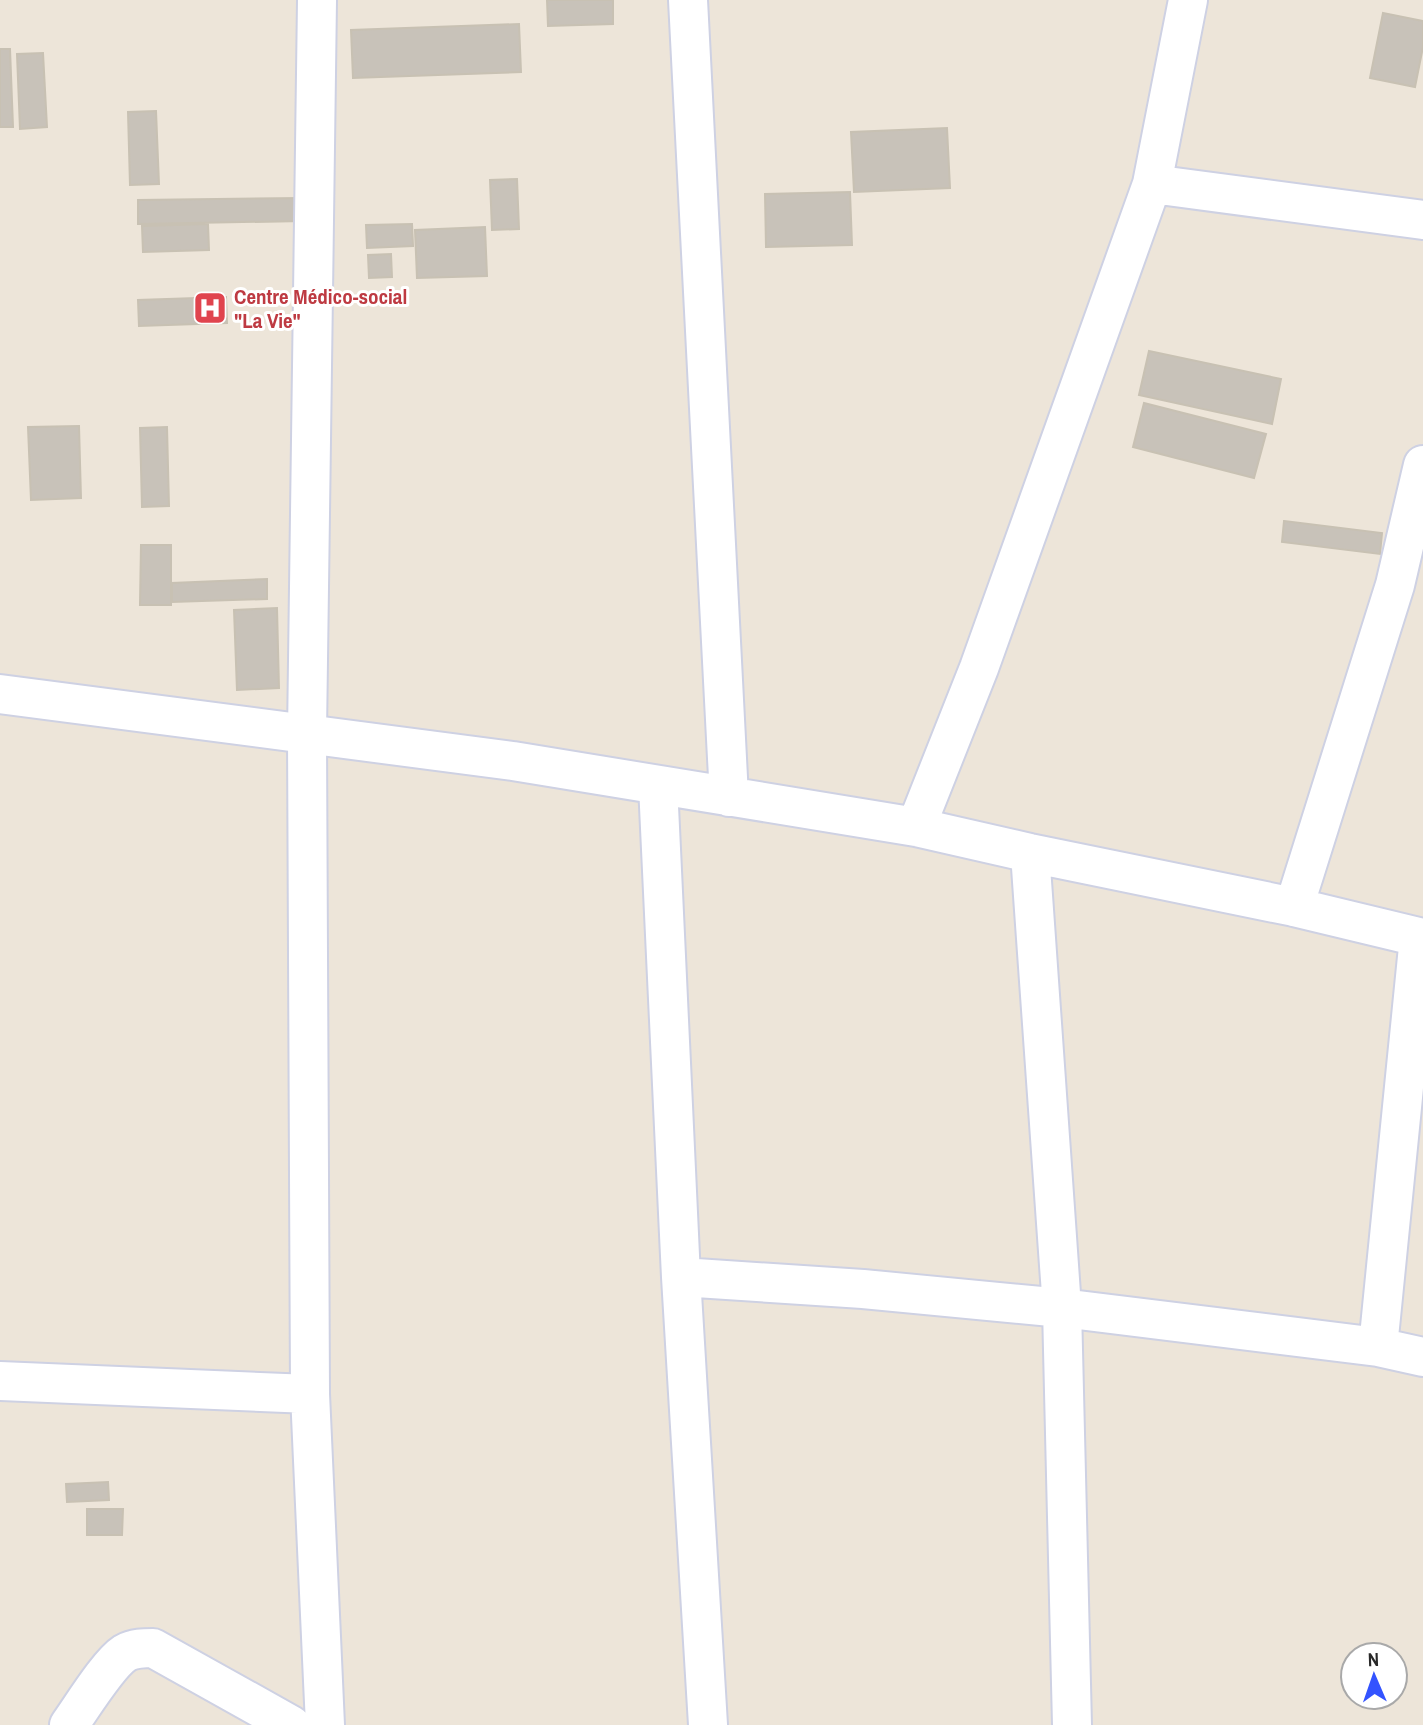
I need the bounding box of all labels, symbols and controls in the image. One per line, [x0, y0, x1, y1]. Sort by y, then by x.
place label: Centre Médico-social "La Vie" [234, 282, 407, 335]
hospital icon: Centre Médico-social "La Vie" [191, 289, 229, 327]
north arrow [1339, 1641, 1409, 1711]
text: N [1367, 1646, 1379, 1672]

